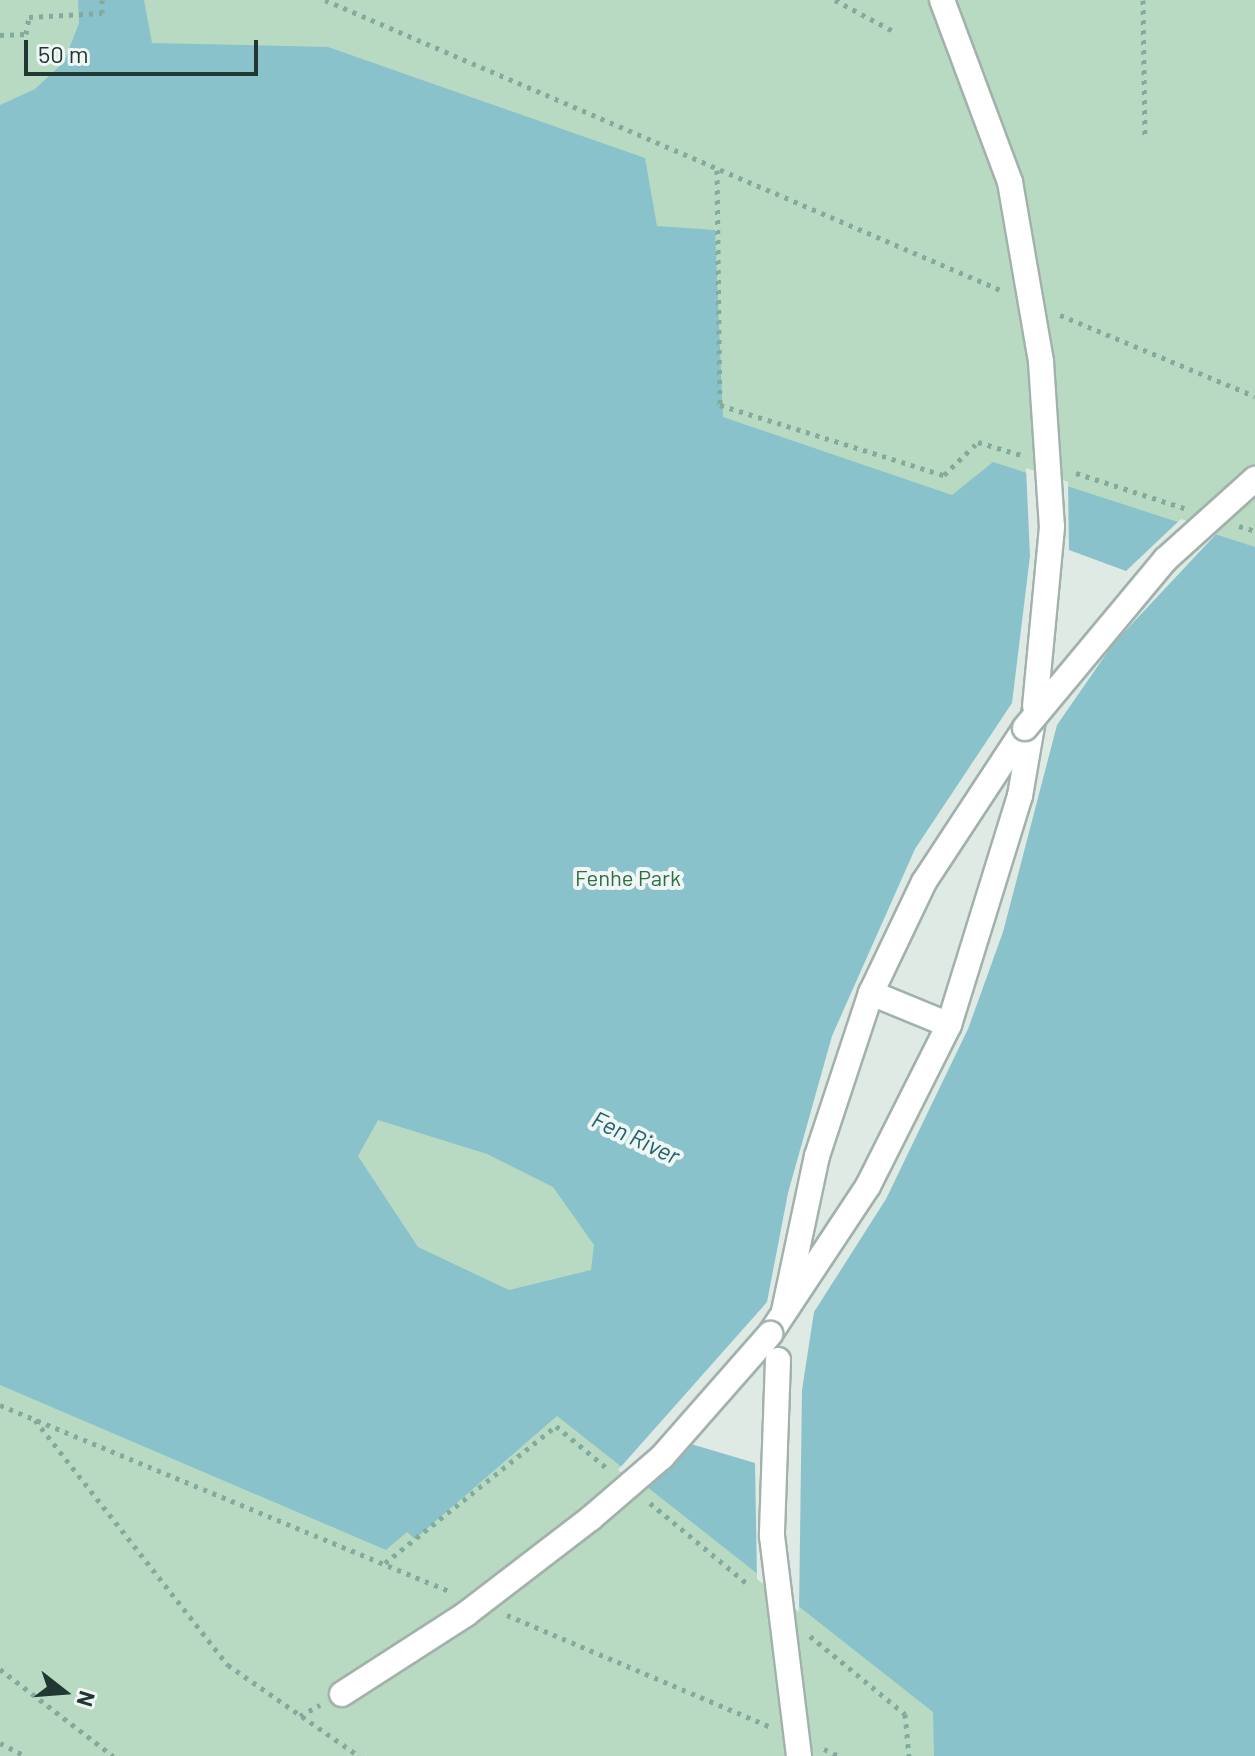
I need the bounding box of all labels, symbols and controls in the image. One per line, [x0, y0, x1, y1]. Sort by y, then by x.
scale bar [28, 24, 262, 74]
text: 50 m [38, 39, 89, 68]
park label: Fenhe Park [575, 865, 681, 891]
water label: Fen River [587, 1104, 685, 1170]
north arrow [24, 1652, 104, 1732]
text: N [72, 1688, 102, 1710]

